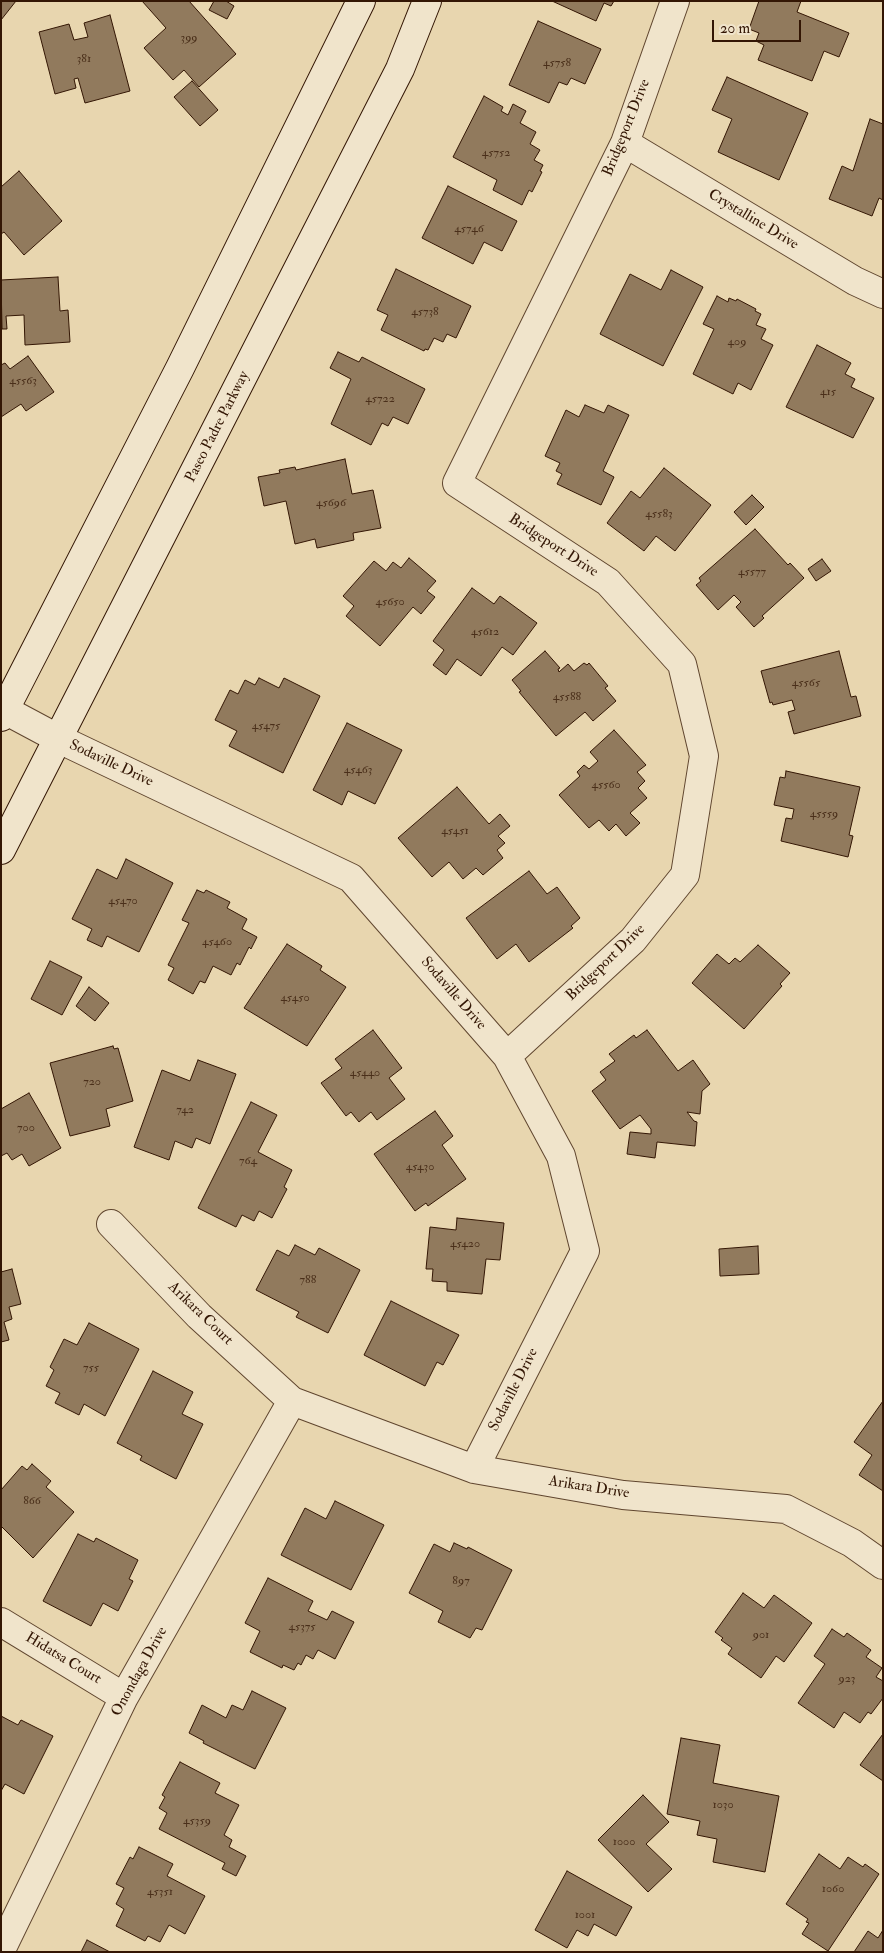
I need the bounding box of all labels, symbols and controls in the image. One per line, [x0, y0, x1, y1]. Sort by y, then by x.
scale bar [714, 10, 803, 42]
text: 20 m [720, 19, 750, 38]
house number: 399 [181, 31, 197, 45]
house number: 381 [77, 52, 91, 66]
house number: 45758 [543, 56, 571, 70]
street label: Bridgeport Drive [599, 77, 655, 179]
house number: 45752 [482, 146, 510, 160]
street label: Crystalline Drive [704, 186, 802, 254]
house number: 45746 [454, 222, 484, 236]
house number: 45738 [411, 305, 439, 319]
house number: 409 [728, 335, 746, 349]
street label: Paseo Padre Parkway [182, 368, 254, 486]
house number: 45563 [9, 374, 37, 388]
house number: 415 [820, 385, 836, 399]
house number: 45722 [365, 392, 395, 406]
house number: 45696 [316, 496, 346, 510]
house number: 45583 [645, 507, 673, 521]
street label: Bridgeport Drive [505, 510, 601, 582]
house number: 45577 [738, 565, 766, 579]
house number: 45650 [375, 595, 405, 609]
house number: 45612 [471, 625, 499, 639]
house number: 45565 [792, 676, 820, 690]
house number: 45588 [553, 690, 581, 704]
house number: 45475 [252, 719, 280, 733]
street label: Sodaville Drive [66, 737, 156, 791]
house number: 45463 [344, 763, 372, 777]
house number: 45560 [591, 778, 621, 792]
house number: 45559 [810, 807, 838, 821]
house number: 45451 [441, 824, 469, 838]
house number: 45470 [108, 894, 138, 908]
street label: Bridgeport Drive [563, 921, 649, 1005]
house number: 45460 [202, 935, 232, 949]
street label: Sodaville Drive [416, 954, 490, 1034]
house number: 45450 [280, 991, 310, 1005]
house number: 45440 [350, 1066, 380, 1080]
house number: 720 [83, 1075, 101, 1089]
house number: 742 [176, 1103, 194, 1117]
house number: 700 [17, 1121, 35, 1135]
house number: 764 [239, 1154, 257, 1168]
house number: 45430 [406, 1160, 434, 1174]
house number: 45420 [450, 1237, 480, 1251]
house number: 788 [300, 1273, 316, 1287]
street label: Arikara Court [164, 1278, 236, 1350]
street label: Sodaville Drive [485, 1345, 543, 1435]
house number: 755 [83, 1361, 99, 1375]
street label: Arikara Drive [547, 1473, 631, 1503]
house number: 866 [23, 1494, 41, 1508]
house number: 897 [452, 1574, 470, 1588]
house number: 45375 [288, 1620, 316, 1634]
street label: Onondaga Drive [108, 1624, 172, 1720]
house number: 901 [753, 1628, 769, 1642]
street label: Hidatsa Court [22, 1629, 104, 1689]
house number: 923 [839, 1672, 855, 1686]
house number: 1030 [712, 1798, 734, 1812]
house number: 45359 [183, 1814, 211, 1828]
house number: 1000 [613, 1835, 635, 1849]
house number: 1060 [822, 1882, 844, 1896]
house number: 45351 [147, 1885, 173, 1899]
house number: 1001 [575, 1908, 595, 1922]

